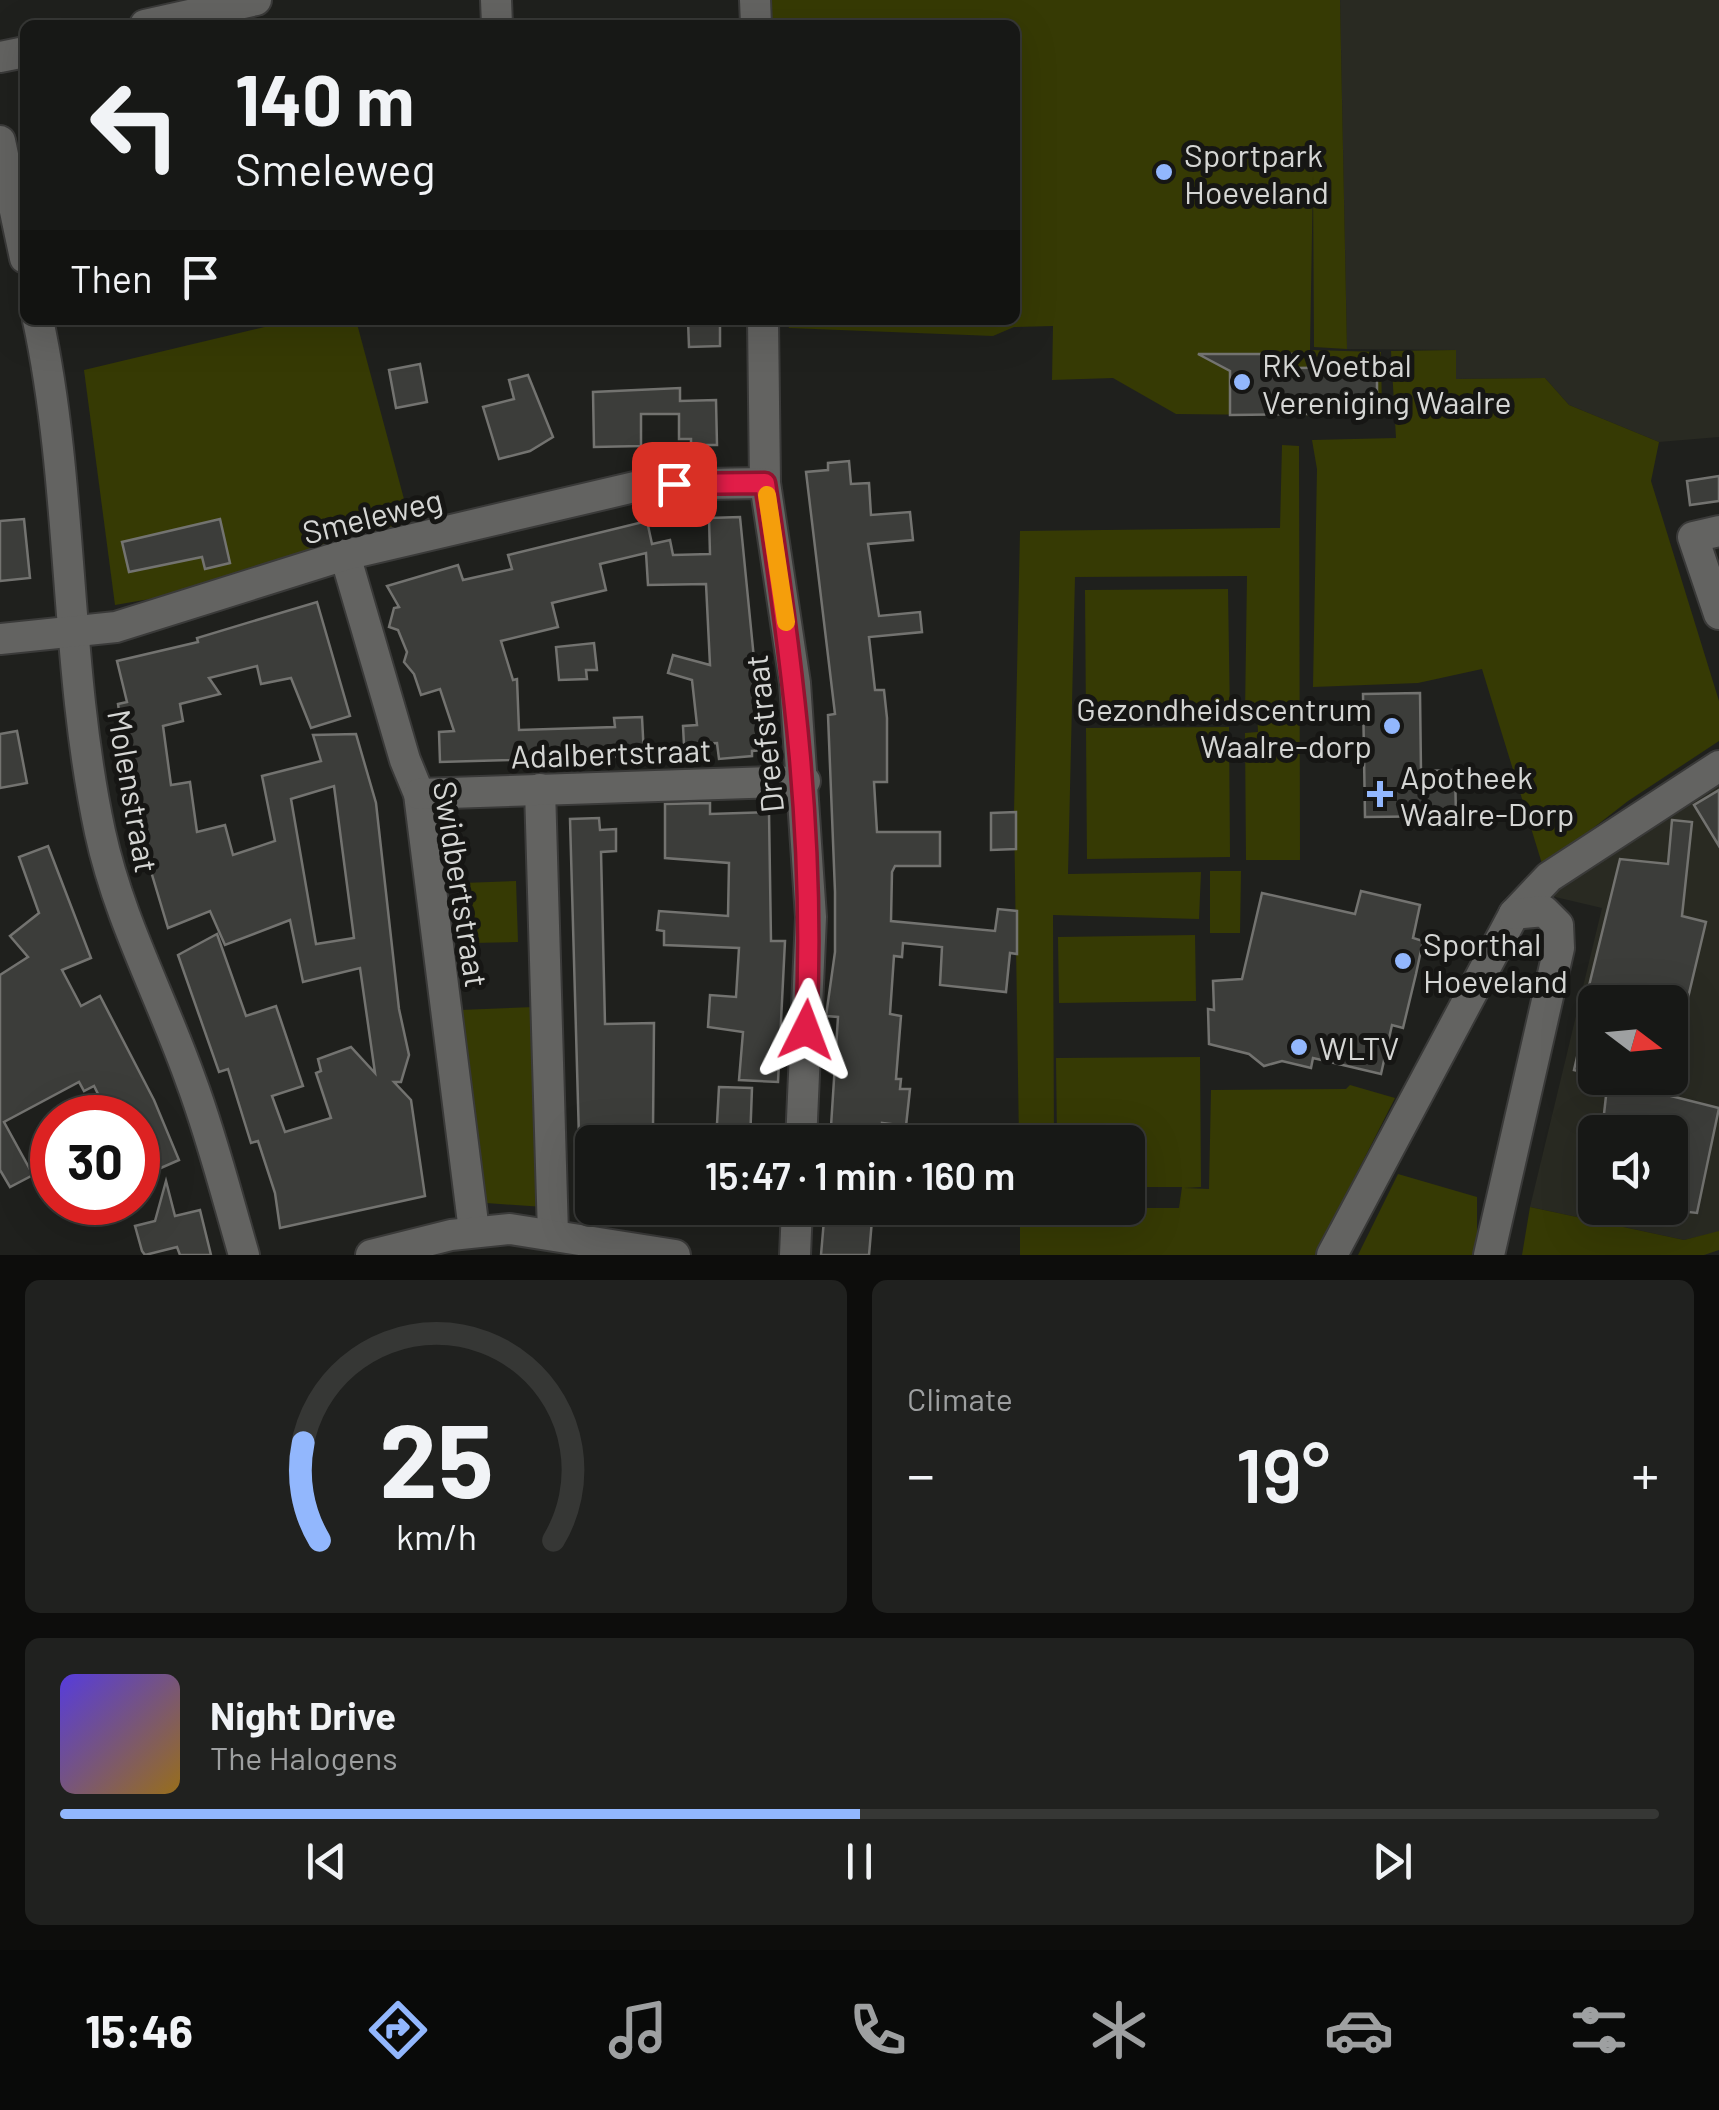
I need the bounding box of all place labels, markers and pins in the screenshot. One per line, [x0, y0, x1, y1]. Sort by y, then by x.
place label: Sportpark Hoeveland [1184, 135, 1329, 210]
marker: Sportpark Hoeveland [1153, 161, 1175, 183]
place label: RK Voetbal Vereniging Waalre [1262, 345, 1512, 420]
marker: RK Voetbal Vereniging Waalre [1231, 371, 1253, 393]
pin [632, 442, 717, 527]
place label: Gezondheidscentrum Waalre-dorp [1076, 689, 1372, 764]
marker: Gezondheidscentrum Waalre-dorp [1381, 715, 1403, 737]
place label: Apotheek Waalre-Dorp [1400, 757, 1574, 832]
marker: Apotheek Waalre-Dorp [1369, 783, 1391, 805]
place label: Sporthal Hoeveland [1423, 924, 1568, 999]
marker: Sporthal Hoeveland [1392, 950, 1414, 972]
place label: WLTV [1319, 1028, 1399, 1066]
marker: WLTV [1288, 1036, 1310, 1058]

